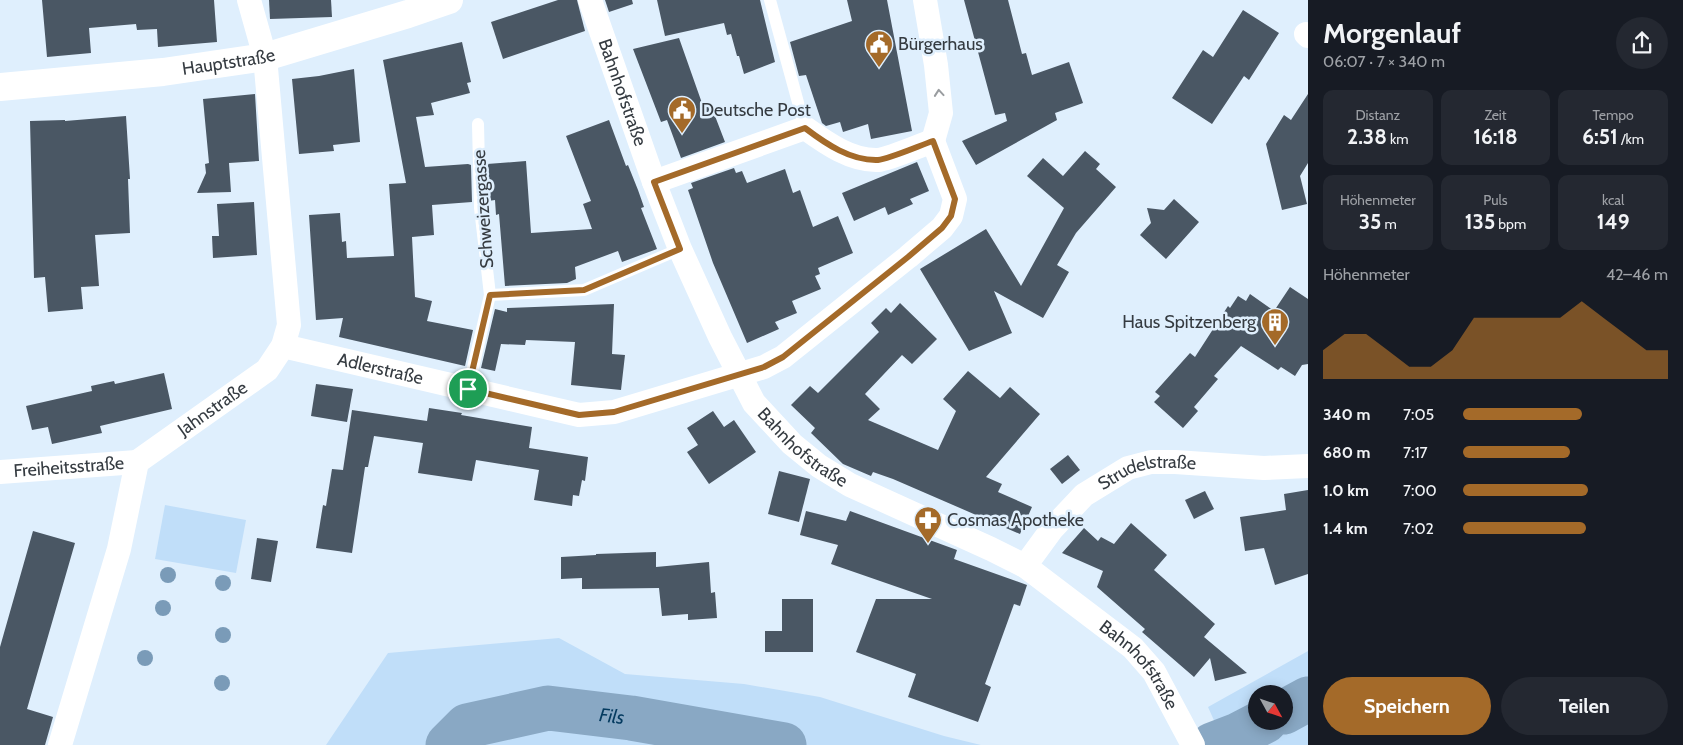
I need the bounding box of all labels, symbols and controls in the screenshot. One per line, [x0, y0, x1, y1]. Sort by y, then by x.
text: Morgenlauf [1323, 16, 1461, 50]
button: share [1616, 17, 1668, 69]
public building icon: Bürgerhaus [864, 29, 894, 68]
place label: Bürgerhaus [898, 33, 983, 55]
street label: Bahnhofstraße [594, 36, 651, 149]
street label: Hauptstraße [181, 44, 278, 80]
text: 06:07 · 7 × 340 m [1323, 52, 1445, 71]
one-way arrow [934, 89, 945, 97]
public building icon: Deutsche Post [667, 95, 697, 134]
place label: Deutsche Post [701, 99, 811, 121]
text: Distanz [1355, 106, 1400, 124]
text: Zeit [1484, 106, 1507, 124]
text: Tempo [1593, 106, 1634, 124]
text: 2.38 [1347, 124, 1387, 149]
text: 16:18 [1473, 124, 1518, 149]
text: 6:51 [1582, 124, 1618, 149]
text: km [1387, 130, 1409, 148]
text: /km [1618, 130, 1644, 148]
street label: Schweizergasse [468, 149, 498, 269]
text: Höhenmeter [1340, 191, 1416, 209]
text: Puls [1483, 191, 1508, 209]
text: kcal [1602, 191, 1624, 209]
text: 35 [1359, 209, 1381, 234]
text: 135 [1465, 209, 1495, 234]
text: 149 [1597, 209, 1629, 234]
text: m [1381, 215, 1397, 233]
text: bpm [1495, 215, 1526, 233]
text: Höhenmeter [1323, 265, 1409, 284]
text: 42–46 m [1606, 265, 1668, 284]
building icon: Haus Spitzenberg [1260, 307, 1290, 346]
place label: Haus Spitzenberg [1122, 311, 1257, 333]
street label: Adlerstraße [335, 348, 425, 389]
pin [447, 368, 489, 410]
icon: arrive [454, 375, 482, 403]
street label: Jahnstraße [173, 376, 252, 441]
street label: Bahnhofstraße [753, 403, 852, 492]
text: 340 m [1323, 405, 1370, 424]
text: 7:05 [1403, 405, 1434, 424]
text: 680 m [1323, 443, 1370, 462]
text: 7:17 [1403, 443, 1428, 462]
street label: Strudelstraße [1094, 451, 1197, 495]
street label: Freiheitsstraße [13, 452, 125, 482]
text: 1.0 km [1323, 481, 1369, 500]
text: 7:00 [1403, 481, 1437, 500]
pharmacy icon: Cosmas Apotheke [913, 505, 943, 544]
place label: Cosmas Apotheke [947, 509, 1084, 531]
text: 1.4 km [1323, 519, 1368, 538]
text: 7:02 [1403, 519, 1434, 538]
street label: Bahnhofstraße [1095, 615, 1183, 713]
button: Speichern [1323, 677, 1491, 735]
button: Teilen [1501, 677, 1668, 735]
north arrow [1248, 685, 1292, 730]
map controls [1248, 685, 1293, 730]
water label: Fils [598, 703, 625, 729]

